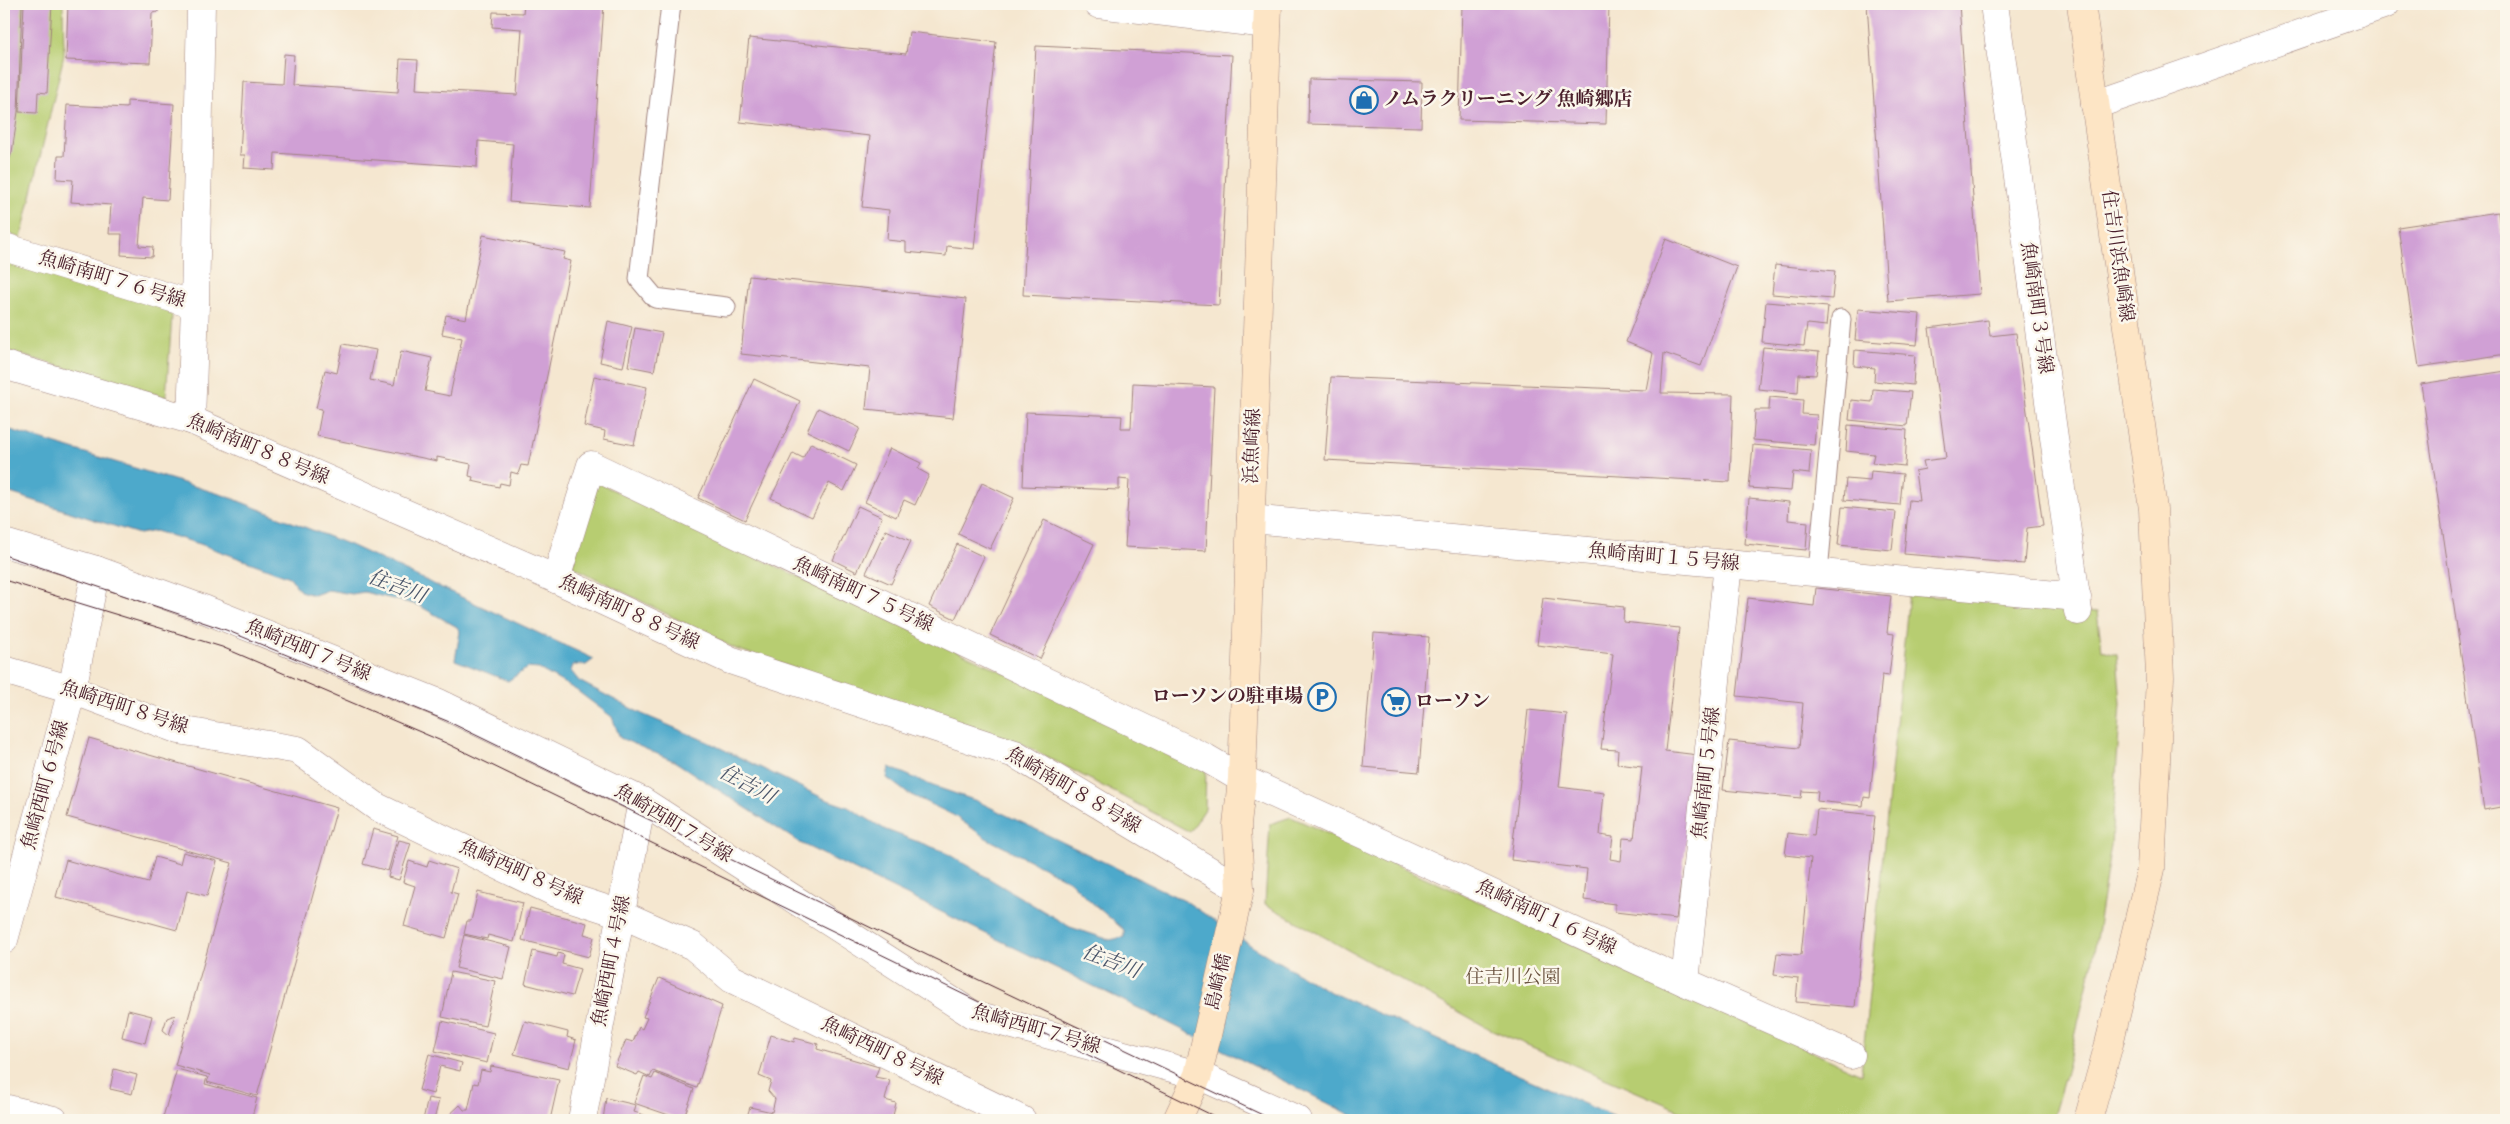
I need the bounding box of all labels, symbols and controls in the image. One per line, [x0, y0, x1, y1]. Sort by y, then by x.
shop icon: ノムラクリーニング 魚崎郷店 [1349, 85, 1379, 115]
place label: ノムラクリーニング 魚崎郷店 [1383, 88, 1632, 112]
street label: 住吉川浜魚崎線 [2096, 188, 2138, 324]
street label: 魚崎南町３号線 [2015, 240, 2057, 376]
street label: 魚崎南町７６号線 [36, 246, 188, 314]
street label: 浜魚崎線 [1240, 408, 1266, 484]
street label: 魚崎南町８８号線 [183, 409, 333, 491]
street label: 魚崎南町１５号線 [1587, 539, 1741, 577]
street label: 魚崎南町７５号線 [789, 552, 937, 638]
water label: 住吉川 [365, 565, 431, 610]
street label: 魚崎南町８８号線 [555, 570, 703, 656]
street label: 魚崎西町７号線 [242, 615, 374, 687]
street label: 魚崎西町８号線 [57, 676, 191, 740]
parking icon: ローソンの駐車場 [1307, 682, 1337, 712]
place label: ローソンの駐車場 [1152, 685, 1303, 709]
supermarket icon: ローソン [1381, 687, 1411, 717]
place label: ローソン [1415, 690, 1490, 714]
street label: 魚崎南町５号線 [1688, 706, 1726, 840]
street label: 魚崎西町６号線 [17, 718, 75, 852]
street label: 魚崎南町８８号線 [1001, 743, 1145, 839]
water label: 住吉川 [715, 760, 781, 811]
street label: 魚崎西町７号線 [610, 779, 736, 869]
street label: 魚崎西町８号線 [455, 835, 587, 911]
street label: 魚崎南町１６号線 [1472, 875, 1620, 961]
street label: 魚崎西町４号線 [588, 893, 636, 1029]
water label: 住吉川 [1079, 940, 1145, 985]
street label: 島崎橋 [1201, 952, 1237, 1012]
park label: 住吉川公園 [1465, 966, 1561, 990]
street label: 魚崎西町７号線 [969, 1000, 1103, 1060]
street label: 魚崎西町８号線 [817, 1012, 947, 1092]

